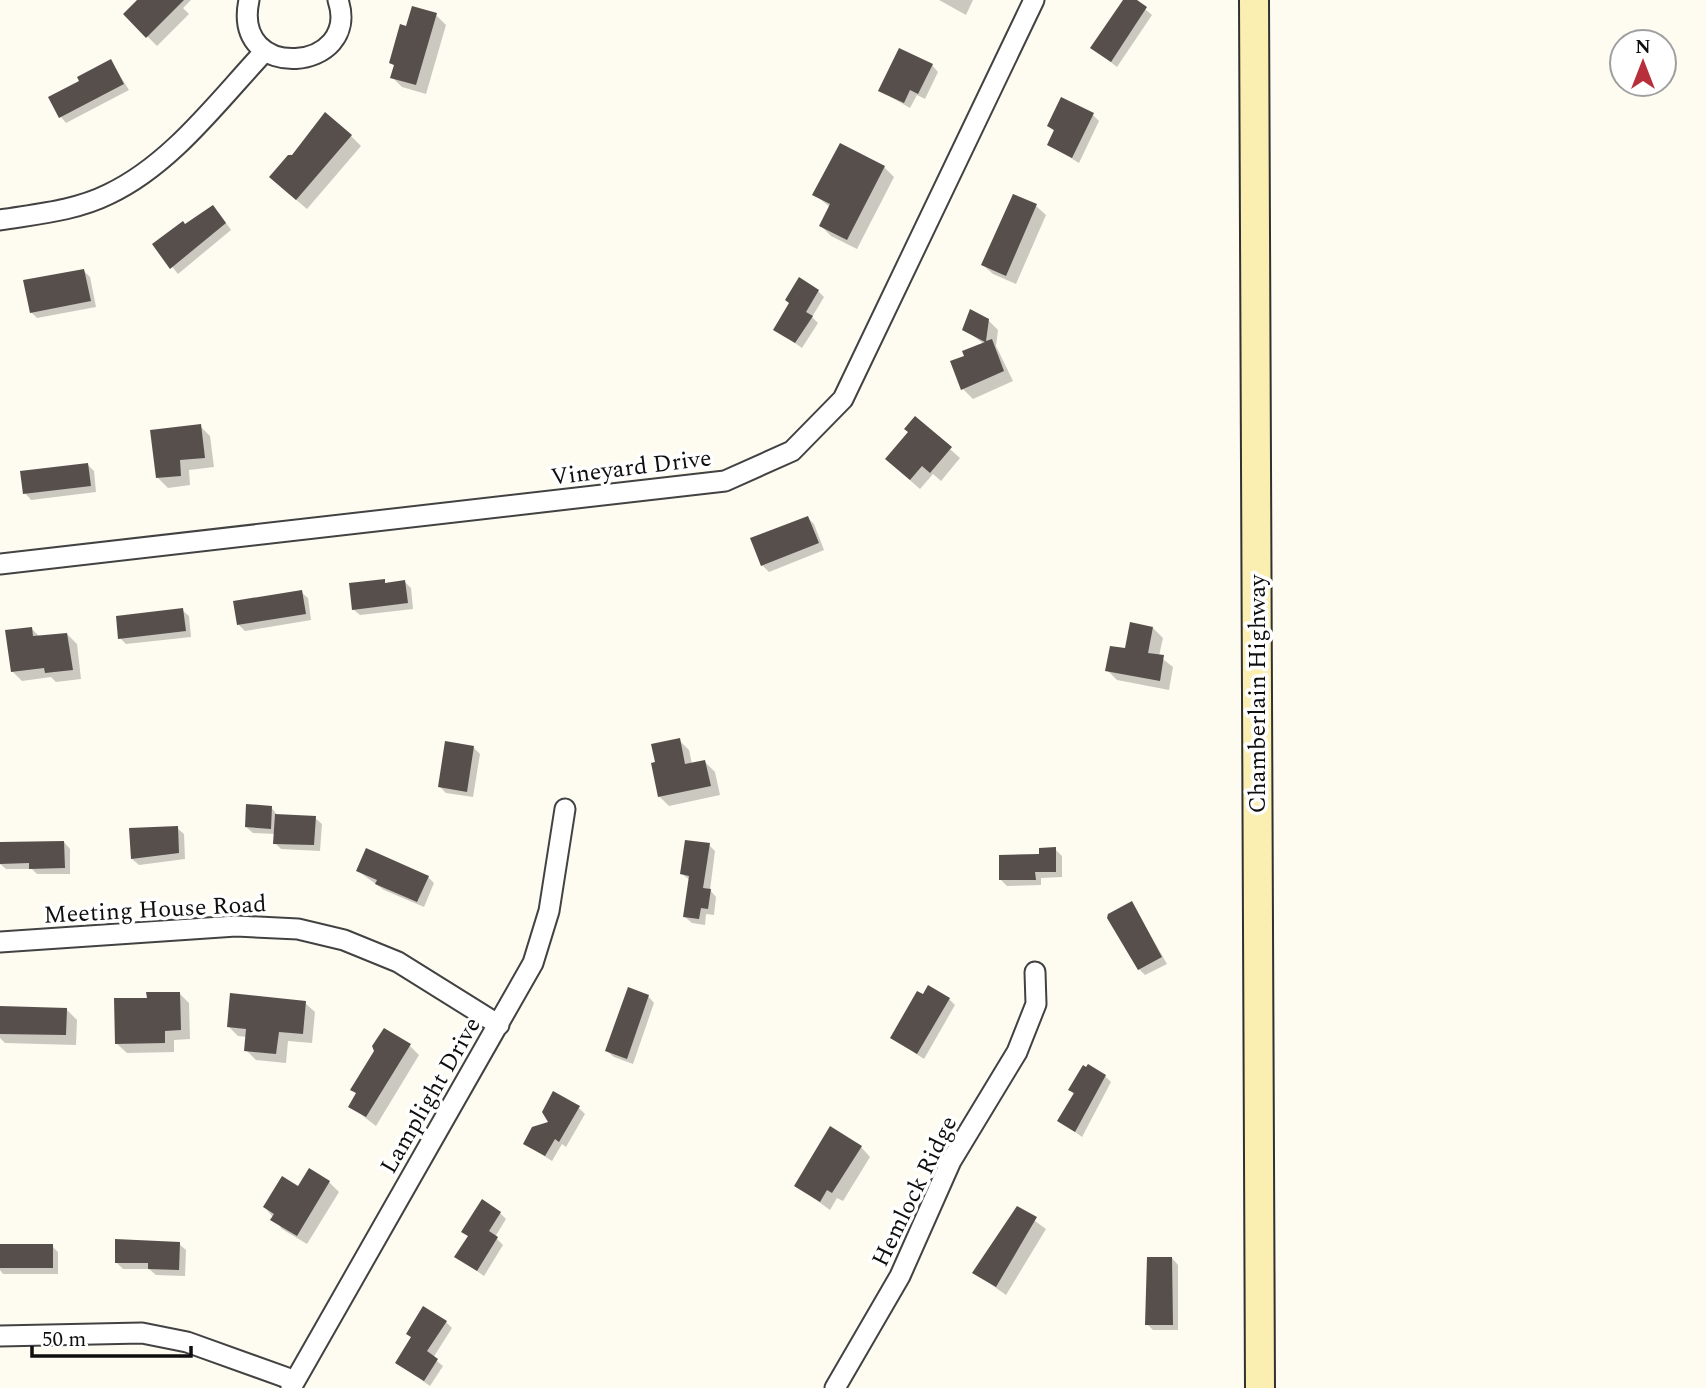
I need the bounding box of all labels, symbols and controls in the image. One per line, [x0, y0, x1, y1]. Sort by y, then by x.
north arrow [1608, 28, 1678, 98]
text: N [1635, 33, 1651, 62]
street label: Vineyard Drive [549, 440, 714, 496]
street label: Chamberlain Highway [1240, 573, 1276, 814]
street label: Meeting House Road [43, 886, 267, 934]
street label: Lamplight Drive [371, 1010, 490, 1181]
street label: Hemlock Ridge [863, 1110, 967, 1273]
scale bar [32, 1314, 191, 1358]
text: 50 m [42, 1324, 86, 1356]

